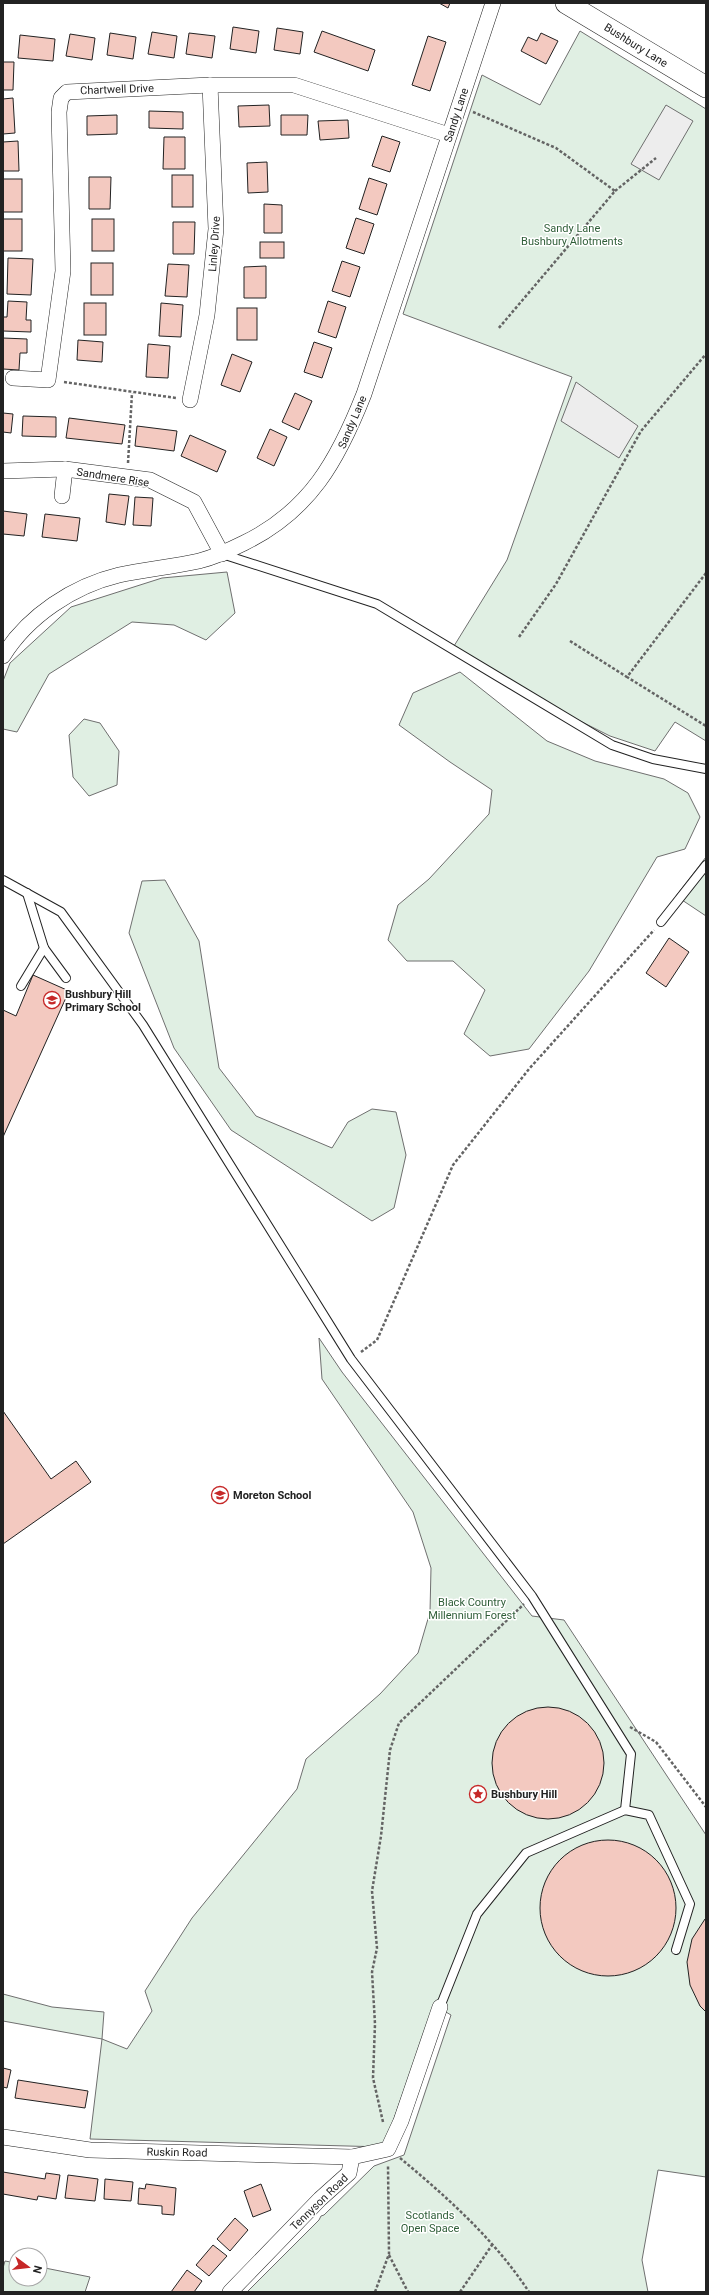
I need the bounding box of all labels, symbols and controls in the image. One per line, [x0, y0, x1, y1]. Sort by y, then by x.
street label: Bushbury Lane [602, 21, 670, 70]
street label: Chartwell Drive [80, 82, 154, 97]
street label: Sandy Lane [442, 86, 471, 144]
street label: Linley Drive [206, 216, 223, 272]
park label: Sandy Lane Bushbury Allotments [521, 222, 623, 248]
street label: Sandy Lane [335, 393, 370, 451]
street label: Sandmere Rise [76, 465, 150, 490]
place label: Bushbury Hill Primary School [65, 988, 141, 1014]
school or university icon: Bushbury Hill Primary School [42, 990, 62, 1010]
school or university icon: Moreton School [210, 1485, 230, 1505]
place label: Moreton School [233, 1489, 311, 1502]
park label: Black Country Millennium Forest [428, 1596, 516, 1622]
place icon: Bushbury Hill [468, 1784, 488, 1804]
place label: Bushbury Hill [491, 1788, 557, 1801]
street label: Ruskin Road [146, 2145, 208, 2160]
street label: Tennyson Road [288, 2172, 351, 2233]
park label: Scotlands Open Space [401, 2209, 459, 2235]
north arrow [8, 2247, 48, 2287]
text: N [30, 2264, 44, 2275]

